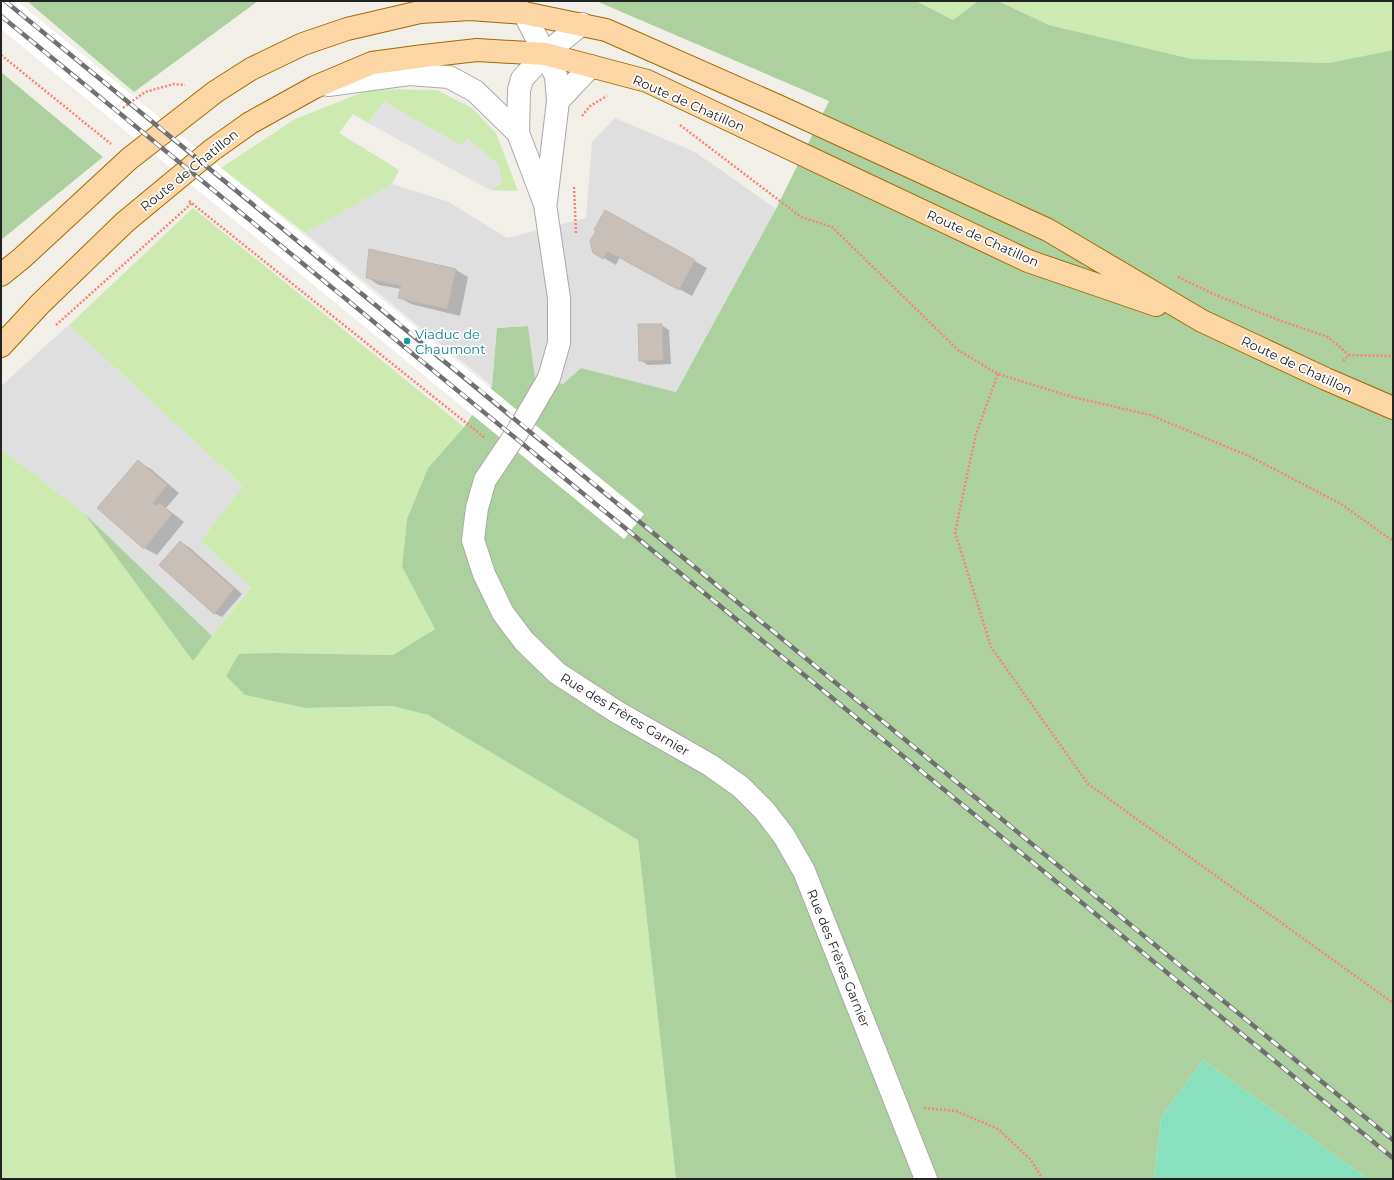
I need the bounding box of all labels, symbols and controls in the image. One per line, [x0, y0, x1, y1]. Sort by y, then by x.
street label: Route de Chatillon [630, 71, 748, 135]
street label: Route de Chatillon [137, 126, 241, 214]
street label: Route de Chatillon [924, 206, 1042, 270]
place label: Viaduc de Chaumont [415, 326, 485, 357]
street label: Route de Chatillon [1239, 332, 1355, 398]
marker: Viaduc de Chaumont [402, 336, 412, 346]
street label: Rue des Frères Garnier [558, 669, 692, 759]
street label: Rue des Frères Garnier [804, 887, 874, 1029]

